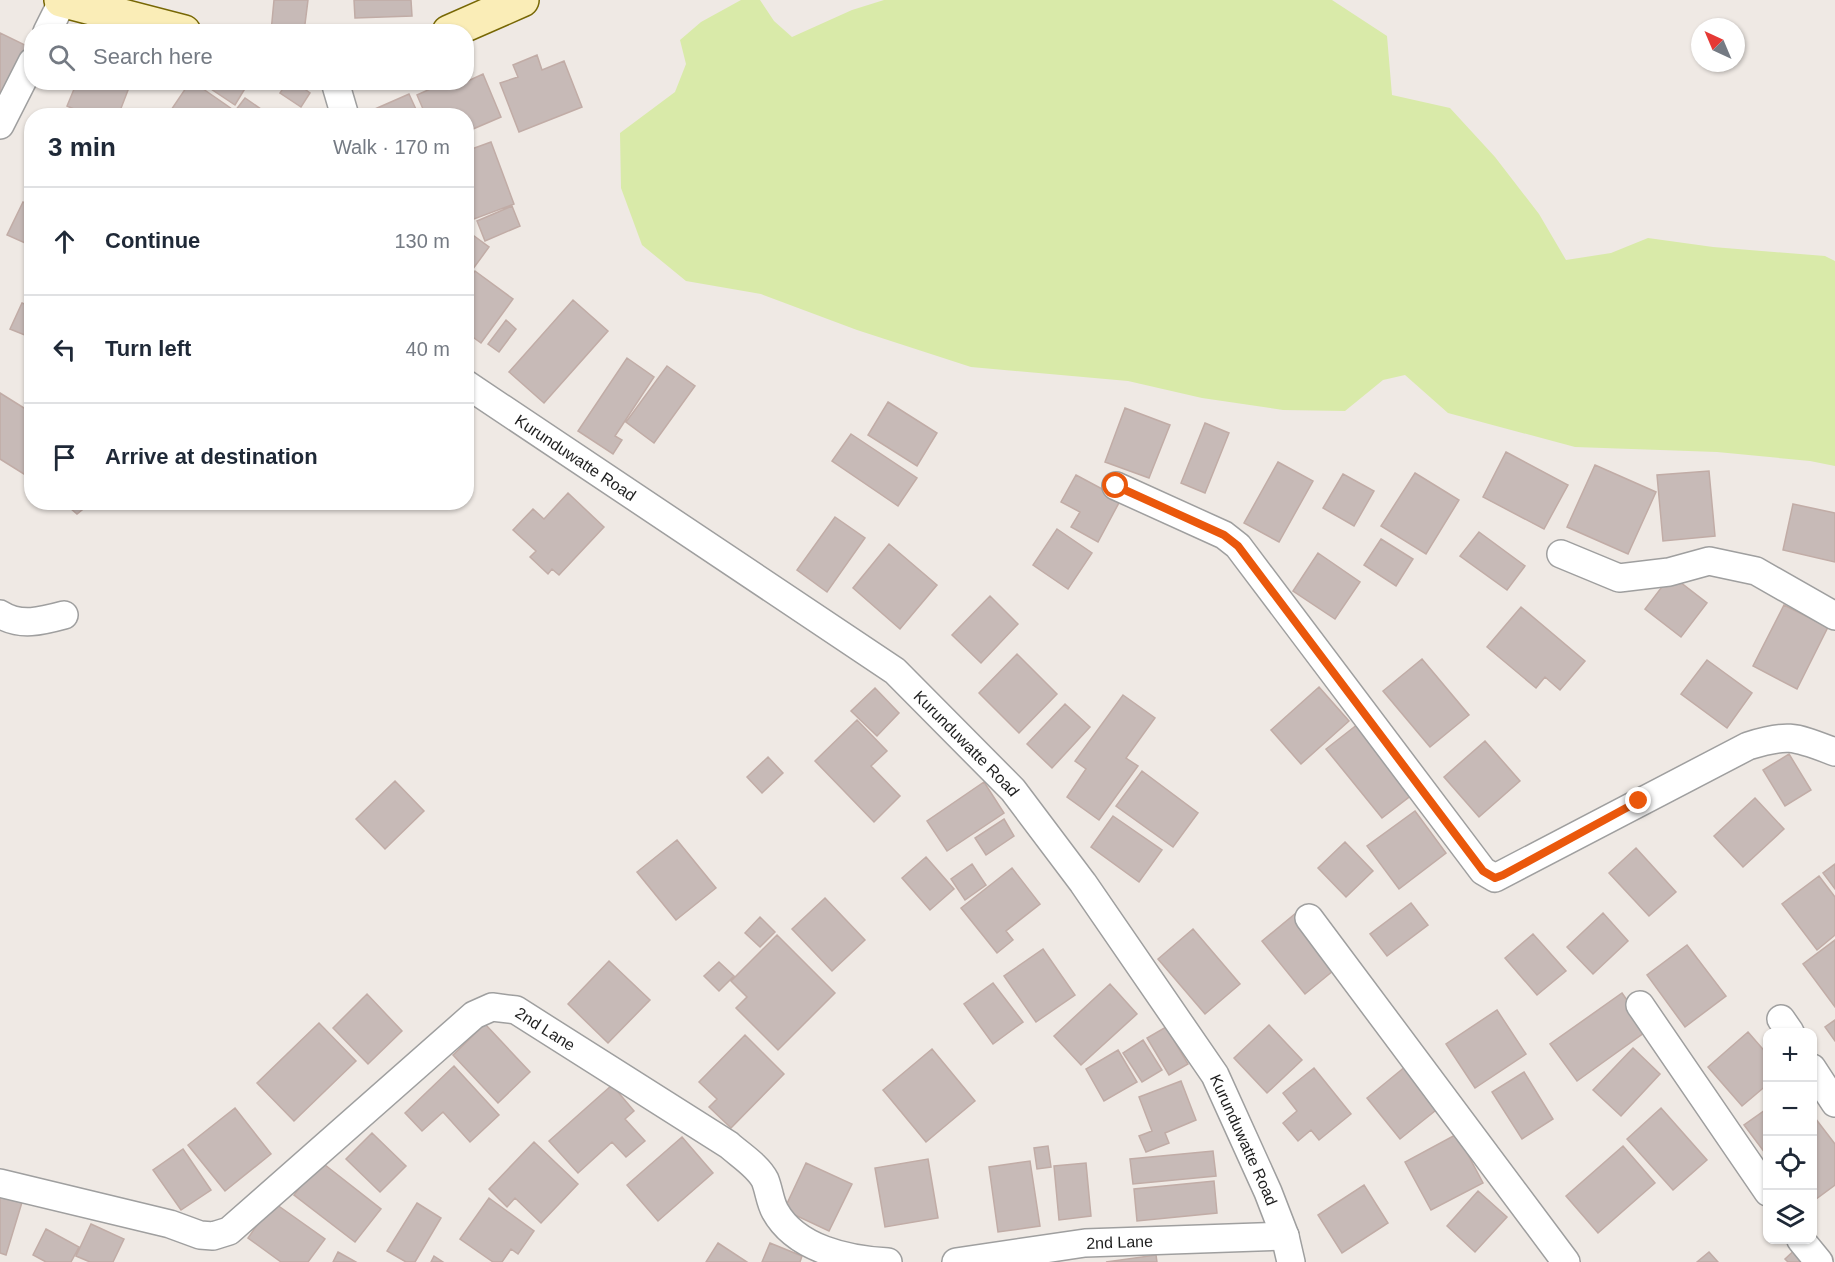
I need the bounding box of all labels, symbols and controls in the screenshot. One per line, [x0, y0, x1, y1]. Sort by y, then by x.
north arrow [1691, 18, 1745, 72]
search box [24, 24, 474, 90]
icon: search [45, 41, 78, 74]
text: Search here [93, 44, 213, 69]
text: 3 min [48, 132, 116, 162]
text: Walk · 170 m [333, 136, 450, 158]
icon: ahead [48, 225, 81, 258]
text: Continue [105, 228, 200, 253]
text: 130 m [394, 230, 450, 252]
icon: left [48, 333, 81, 366]
text: Turn left [105, 336, 191, 361]
text: 40 m [406, 338, 450, 360]
street label: Kurunduwatte Road [512, 411, 639, 504]
icon: arrive [48, 441, 81, 474]
text: Arrive at destination [105, 444, 318, 469]
route start [1102, 472, 1128, 498]
street label: Kurunduwatte Road [910, 687, 1022, 799]
route end [1625, 787, 1651, 813]
street label: 2nd Lane [512, 1004, 578, 1054]
map controls [1763, 1028, 1817, 1244]
button: + [1763, 1028, 1817, 1082]
street label: Kurunduwatte Road [1207, 1072, 1280, 1208]
button: − [1763, 1082, 1817, 1136]
button: locate [1763, 1136, 1817, 1190]
button: layers [1763, 1190, 1817, 1244]
street label: 2nd Lane [1086, 1233, 1153, 1252]

